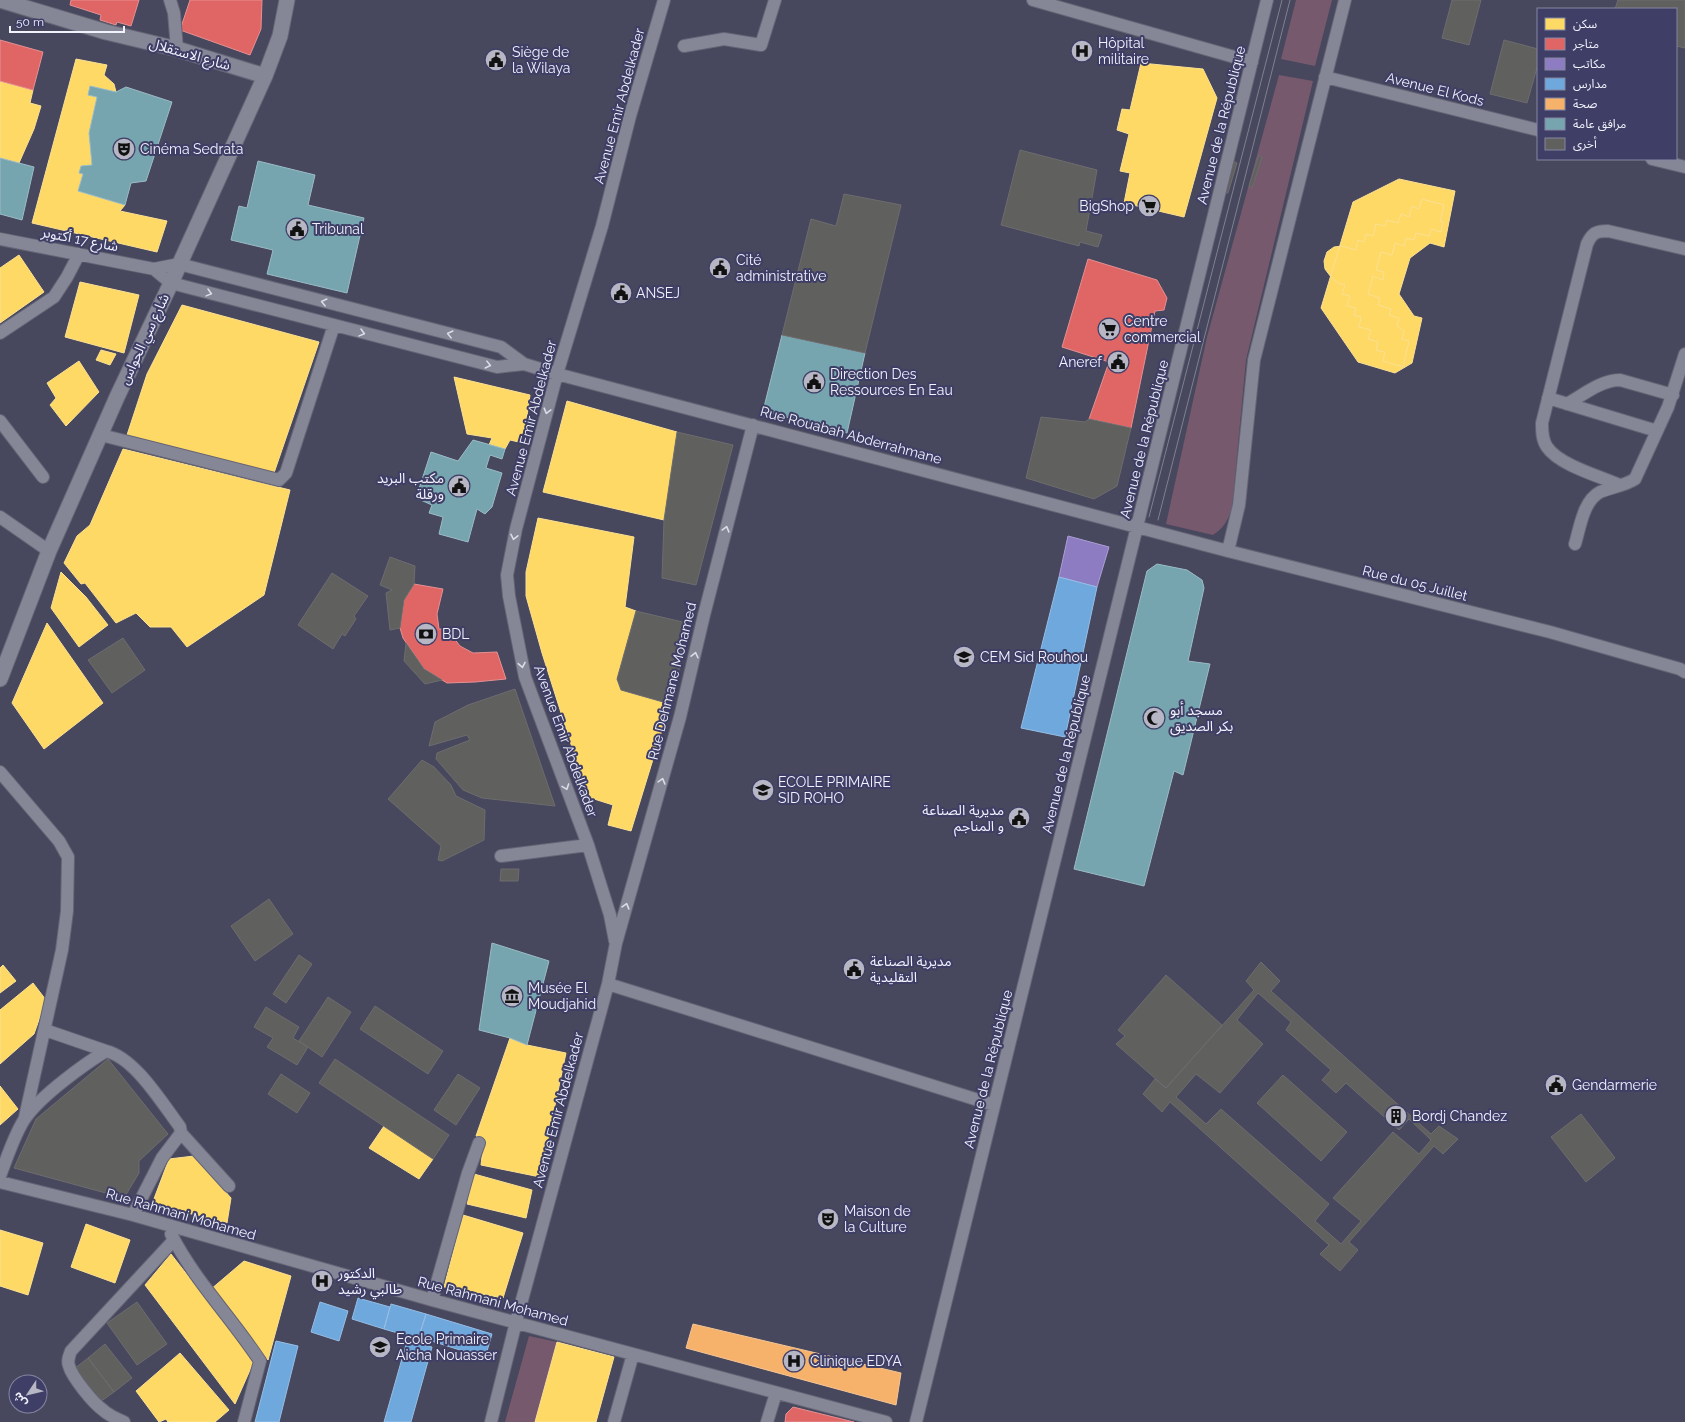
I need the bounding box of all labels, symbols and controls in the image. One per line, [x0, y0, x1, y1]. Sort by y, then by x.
scale bar [10, 8, 124, 34]
legend [1537, 8, 1677, 160]
text: 50 m [16, 15, 44, 29]
text: سكن [1573, 17, 1597, 31]
street label: Avenue Emir Abdelkader [591, 26, 648, 186]
street label: شارع الاستقلال [147, 35, 232, 76]
place label: Hôpital militaire [1098, 35, 1149, 67]
text: متاجر [1572, 37, 1599, 51]
hospital icon: Hôpital militaire [1069, 38, 1095, 64]
place label: Siège de la Wilaya [512, 44, 570, 76]
street label: Avenue de la République [1194, 44, 1248, 206]
public building icon: Siège de la Wilaya [483, 47, 509, 73]
text: مكاتب [1573, 57, 1606, 71]
street label: Avenue El Kods [1384, 69, 1486, 109]
text: مدارس [1573, 77, 1607, 91]
text: صحة [1573, 97, 1597, 111]
text: مرافق عامة [1573, 117, 1626, 132]
theatre icon: Cinéma Sedrata [111, 136, 137, 162]
text: أخرى [1573, 136, 1597, 151]
place label: Cinéma Sedrata [140, 141, 243, 157]
supermarket icon: BigShop [1136, 193, 1162, 219]
place label: BigShop [1079, 198, 1134, 214]
public building icon: Tribunal [284, 216, 310, 242]
place label: Tribunal [312, 221, 364, 237]
street label: شارع 17 أكتوبر [39, 223, 120, 257]
place label: Cité administrative [736, 252, 827, 284]
public building icon: Cité administrative [707, 255, 733, 281]
public building icon: ANSEJ [608, 280, 634, 306]
place label: ANSEJ [636, 285, 680, 301]
one-way arrow [206, 288, 212, 296]
street label: شارع سي الحواس [116, 291, 175, 388]
one-way arrow [321, 298, 328, 307]
place label: Centre commercial [1124, 313, 1201, 345]
supermarket icon: Centre commercial [1096, 316, 1122, 342]
one-way arrow [358, 328, 365, 336]
one-way arrow [447, 331, 454, 339]
street label: Avenue Emir Abdelkader [503, 338, 560, 498]
public building icon: Aneref [1105, 349, 1131, 375]
place label: Aneref [1059, 354, 1103, 370]
street label: Avenue de la République [1117, 358, 1171, 520]
one-way arrow [484, 360, 491, 369]
place label: Direction Des Ressources En Eau [830, 366, 953, 398]
public building icon: Direction Des Ressources En Eau [801, 369, 827, 395]
street label: Rue Rouabah Abderrahmane [758, 403, 944, 467]
one-way arrow [543, 408, 552, 415]
place label: مكتب البريد ورقلة [377, 470, 444, 503]
public building icon: مكتب البريد ورقلة [446, 473, 472, 499]
one-way arrow [722, 526, 730, 532]
one-way arrow [511, 534, 519, 540]
street label: Rue du 05 Juillet [1361, 562, 1469, 604]
street label: Rue Dehmane Mohamed [645, 600, 699, 762]
bank icon: BDL [413, 621, 439, 647]
place label: BDL [442, 626, 470, 642]
school or university icon: CEM Sid Rouhou [951, 644, 977, 670]
place label: CEM Sid Rouhou [980, 649, 1088, 665]
one-way arrow [690, 652, 698, 658]
one-way arrow [518, 662, 526, 668]
street label: Avenue Emir Abdelkader [531, 663, 601, 819]
street label: Avenue de la République [1039, 673, 1093, 835]
place label: مسجد أبو بكر الصديق [1170, 701, 1233, 736]
mosque icon: مسجد أبو بكر الصديق [1141, 705, 1167, 731]
place label: ECOLE PRIMAIRE SID ROHO [778, 774, 891, 806]
school or university icon: ECOLE PRIMAIRE SID ROHO [750, 777, 776, 803]
one-way arrow [657, 778, 666, 785]
one-way arrow [561, 784, 569, 791]
place label: مديرية الصناعة و المناجم [922, 802, 1004, 837]
public building icon: مديرية الصناعة و المناجم [1006, 805, 1032, 831]
one-way arrow [622, 903, 630, 909]
place label: مديرية الصناعة التقليدية [870, 953, 952, 985]
public building icon: مديرية الصناعة التقليدية [841, 956, 867, 982]
place label: Musée El Moudjahid [528, 980, 596, 1012]
museum icon: Musée El Moudjahid [499, 983, 525, 1009]
street label: Avenue de la République [961, 988, 1015, 1150]
street label: Avenue Emir Abdelkader [530, 1030, 587, 1190]
public building icon: Gendarmerie [1543, 1072, 1569, 1098]
place label: Gendarmerie [1572, 1077, 1657, 1093]
building icon: Bordj Chandez [1383, 1103, 1409, 1129]
place label: Bordj Chandez [1412, 1108, 1507, 1124]
street label: Rue Rahmani Mohamed [104, 1185, 258, 1243]
place label: Maison de la Culture [844, 1203, 911, 1235]
theatre icon: Maison de la Culture [815, 1206, 841, 1232]
place label: الدكتور طالبي رشيد [337, 1265, 402, 1300]
hospital icon: الدكتور طالبي رشيد [309, 1268, 335, 1294]
street label: Rue Rahmani Mohamed [416, 1273, 570, 1329]
place label: Ecole Primaire Aicha Nouasser [396, 1331, 497, 1363]
school or university icon: Ecole Primaire Aicha Nouasser [367, 1334, 393, 1360]
hospital icon: Clinique EDYA [781, 1348, 807, 1374]
place label: Clinique EDYA [810, 1353, 902, 1369]
north arrow [8, 1374, 48, 1414]
text: ش [11, 1390, 30, 1409]

